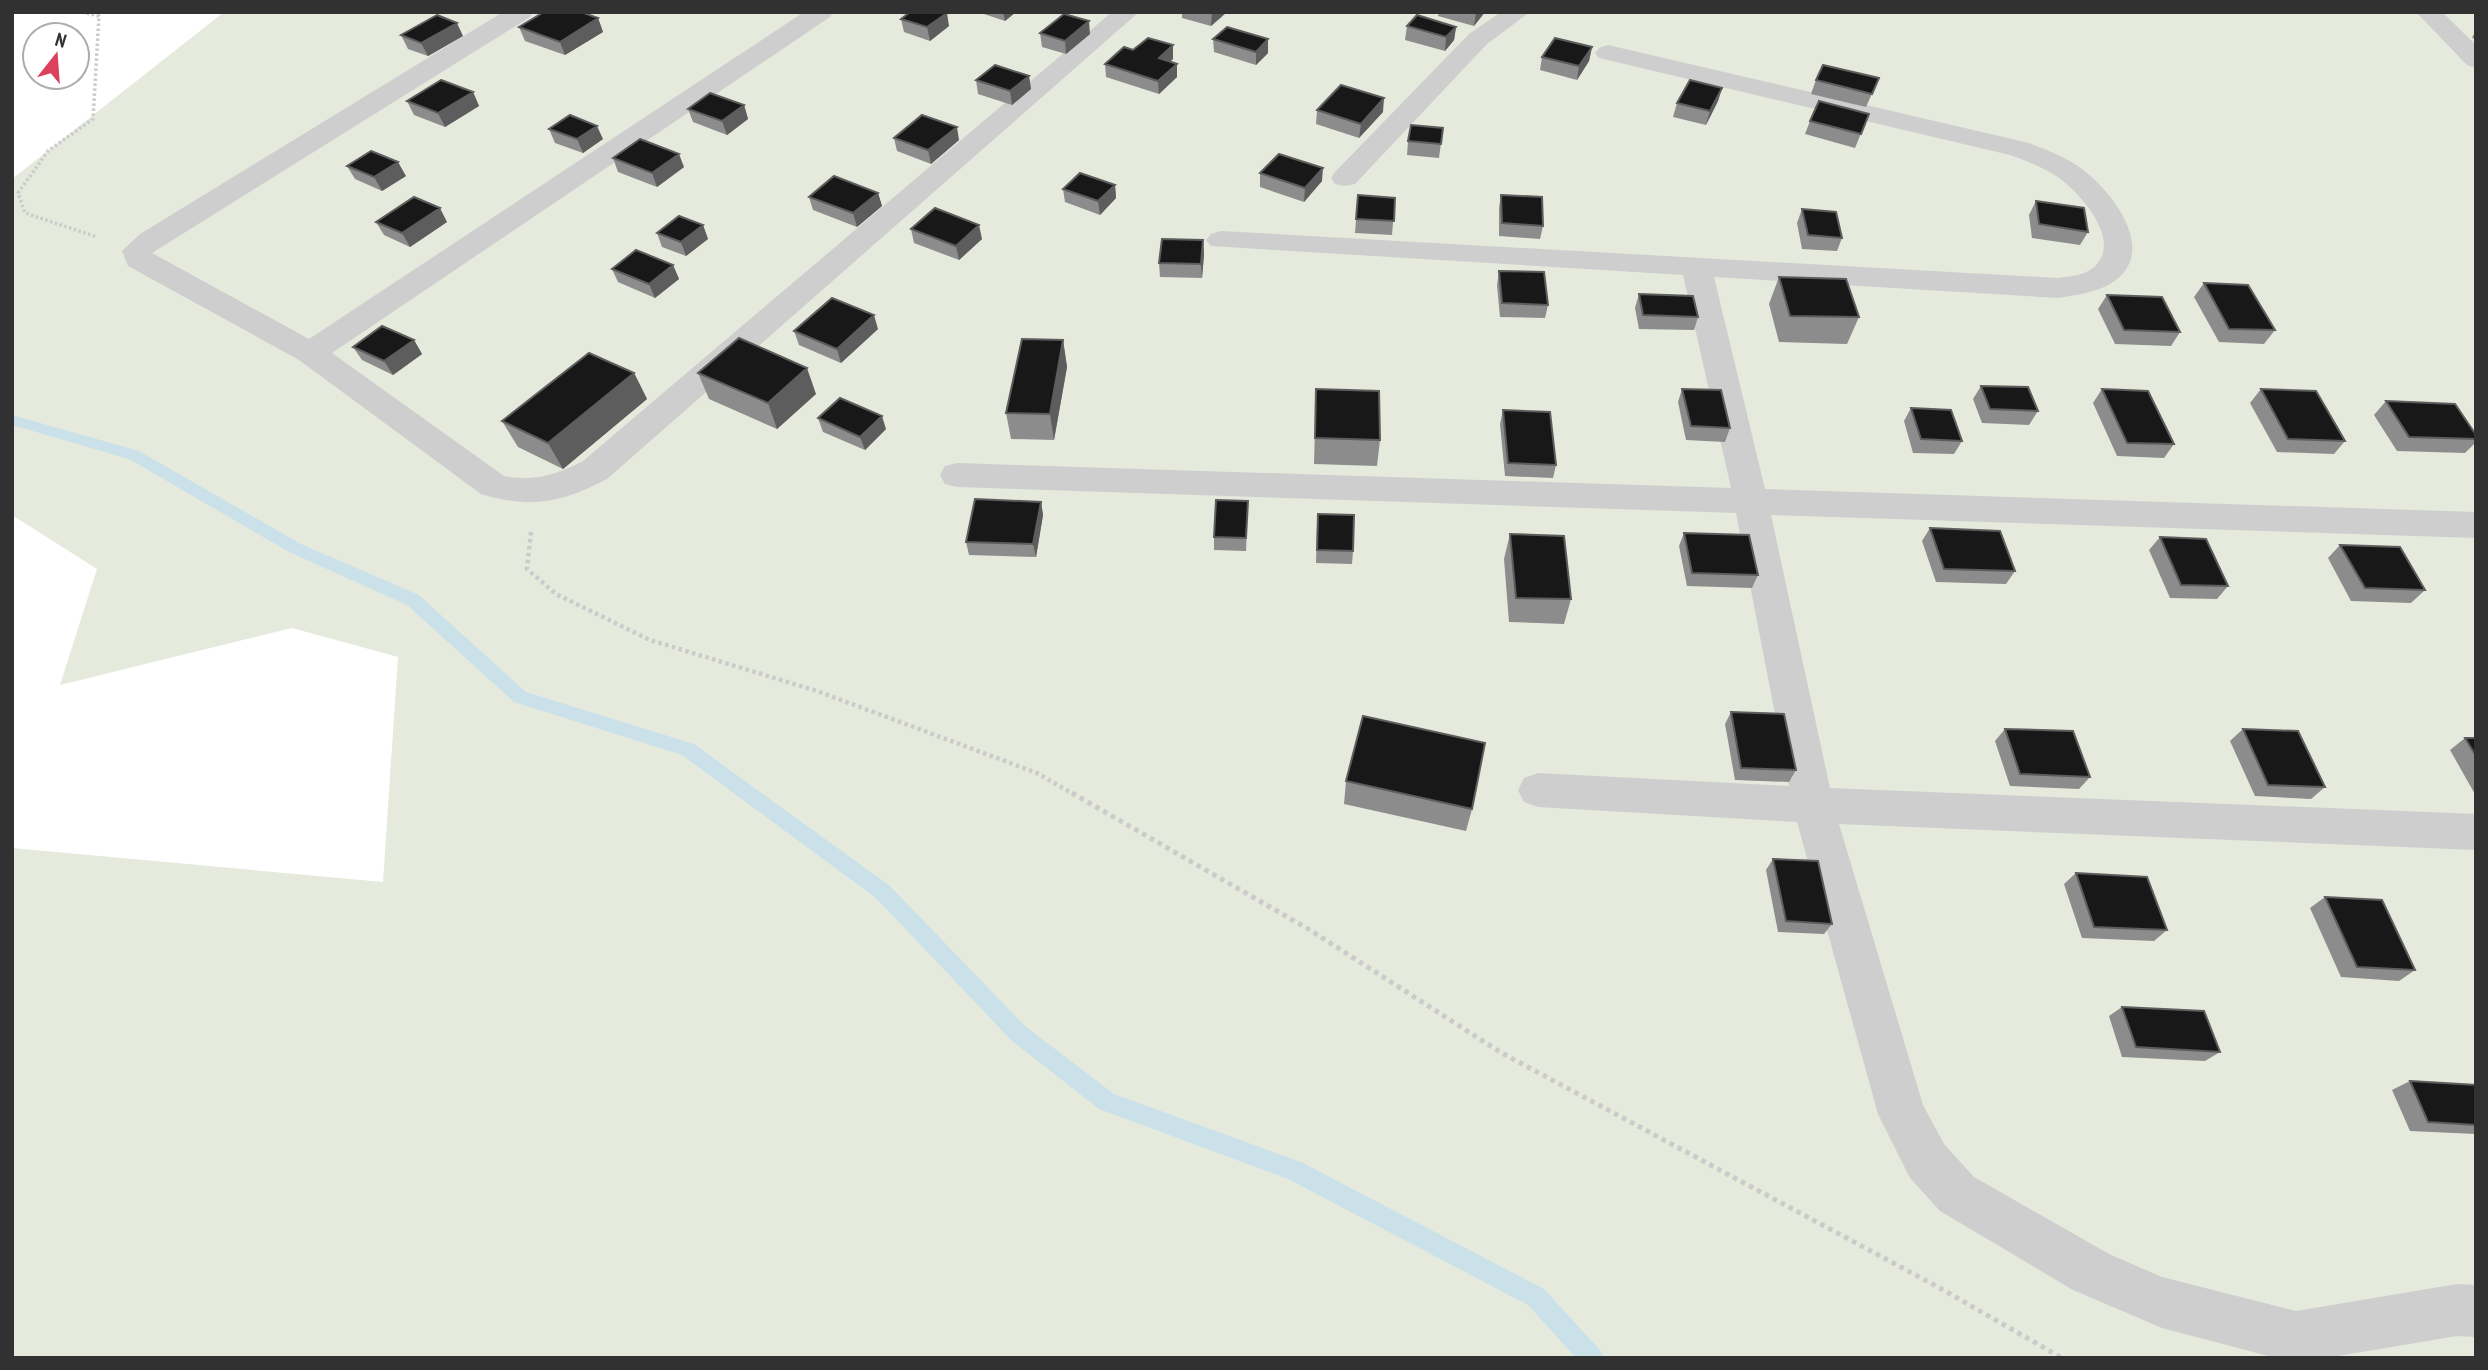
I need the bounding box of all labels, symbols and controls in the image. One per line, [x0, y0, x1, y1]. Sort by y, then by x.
north arrow [21, 21, 91, 91]
text: N [53, 27, 69, 53]

